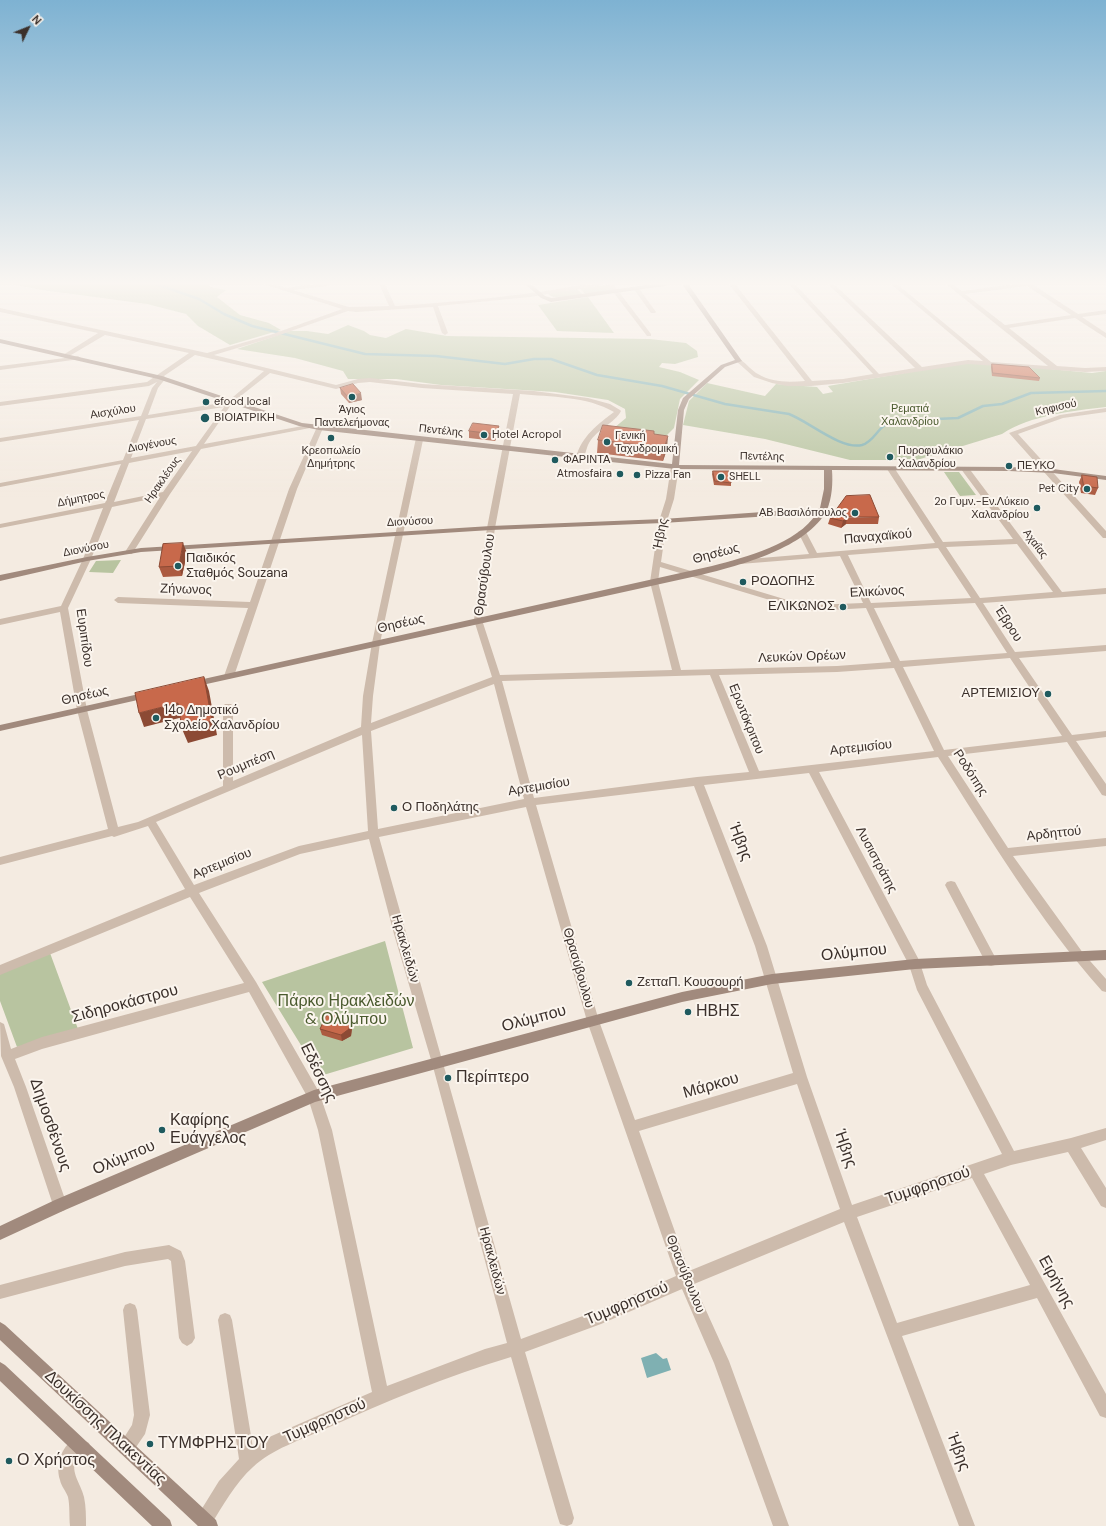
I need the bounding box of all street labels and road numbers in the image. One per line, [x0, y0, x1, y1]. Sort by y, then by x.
street label: Κηφισού [1034, 397, 1078, 419]
street label: Αισχύλου [89, 402, 137, 422]
street label: Πεντέλης [418, 422, 464, 440]
street label: Διογένους [127, 434, 177, 456]
street label: Πεντέλης [740, 450, 784, 464]
street label: Ηρακλέους [142, 454, 184, 506]
street label: Δήμητρος [56, 488, 106, 510]
street label: Διονύσου [387, 514, 433, 530]
street label: Ήβης [650, 517, 672, 551]
street label: Παναχαϊκού [843, 526, 913, 548]
street label: Αχαΐας [1020, 527, 1050, 561]
street label: Θρασύβουλου [472, 533, 498, 617]
street label: Διονύσου [62, 538, 110, 560]
street label: Θησέως [691, 540, 741, 568]
street label: Ζήνωνος [160, 581, 212, 599]
street label: Ελικώνος [849, 583, 905, 601]
street label: Έβρου [991, 603, 1025, 645]
street label: Ευριπίδου [72, 608, 96, 668]
street label: Θησέως [376, 611, 426, 637]
street label: Λευκών Ορέων [758, 648, 846, 666]
street label: Ερωτόκριτου [725, 682, 767, 756]
street label: Θησέως [60, 683, 110, 709]
street label: Αρτεμισίου [829, 737, 893, 759]
street label: Ρουμπέση [215, 746, 277, 784]
street label: Ροδόπης [949, 747, 991, 799]
street label: Αρτεμισίου [507, 774, 571, 800]
street label: Ήβης [724, 820, 756, 864]
street label: Αρδηττού [1026, 823, 1082, 845]
street label: Λυσιστράτης [852, 824, 900, 896]
street label: Αρτεμισίου [190, 845, 254, 883]
street label: Ηρακλειδών [388, 913, 422, 985]
street label: Θρασύβουλου [559, 926, 597, 1010]
street label: Ολύμπου [820, 940, 888, 966]
street label: Σιδηροκάστρου [70, 981, 180, 1027]
street label: Ολύμπου [500, 1001, 568, 1037]
street label: Εδέσσης [296, 1040, 340, 1106]
street label: Μάρκου [681, 1069, 741, 1103]
street label: Δημοσθένους [25, 1076, 75, 1174]
street label: Ήβης [830, 1127, 860, 1171]
street label: Ολύμπου [90, 1136, 158, 1180]
street label: Τυμφρηστού [883, 1163, 973, 1209]
street label: Ηρακλειδών [475, 1225, 509, 1297]
street label: Θρασύβουλου [662, 1233, 708, 1315]
street label: Ειρήνης [1034, 1252, 1078, 1312]
street label: Τυμφρηστού [583, 1278, 671, 1330]
street label: Δουκίσσης Πλακεντίας [40, 1367, 170, 1489]
street label: Τυμφρηστού [281, 1394, 369, 1448]
street label: Ήβης [942, 1430, 974, 1474]

